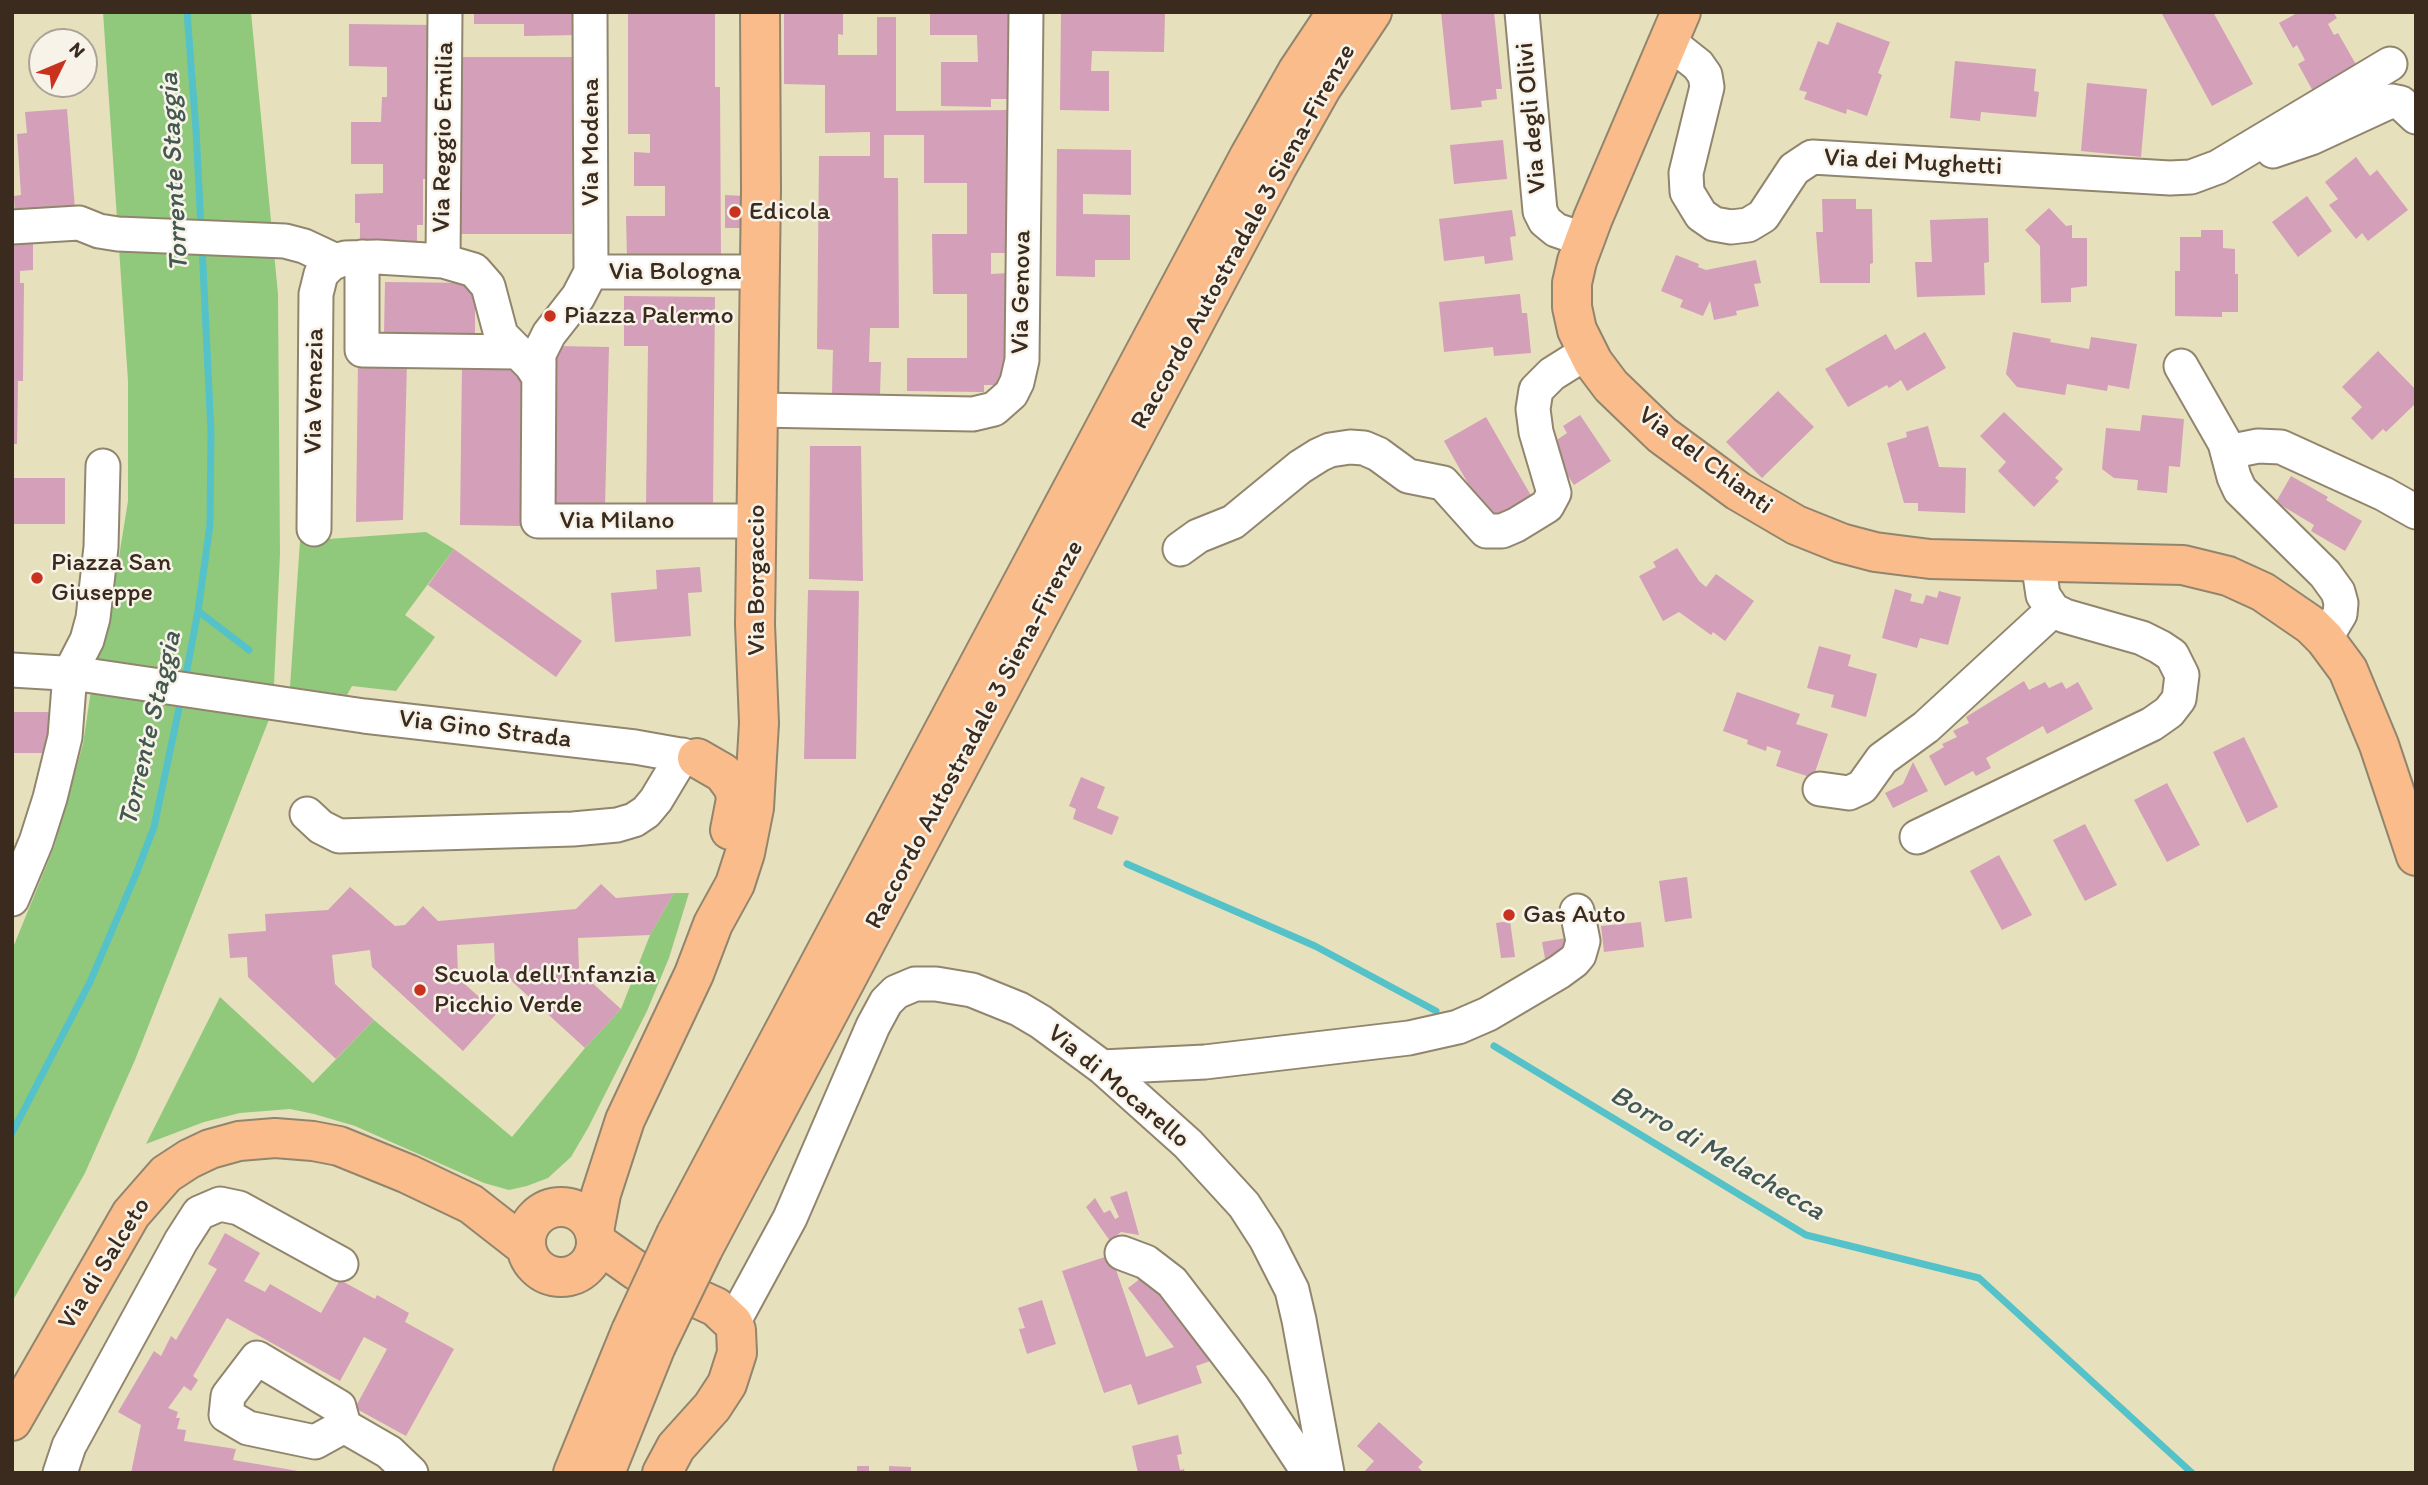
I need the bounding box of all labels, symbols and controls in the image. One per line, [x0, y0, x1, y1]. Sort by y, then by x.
north arrow [28, 28, 98, 98]
text: N [64, 37, 90, 62]
street label: Raccordo Autostradale 3 Siena-Firenze [1125, 39, 1363, 435]
street label: Via Reggio Emilia [427, 41, 461, 233]
street label: Via degli Olivi [1510, 41, 1554, 195]
water label: Torrente Staggia [153, 71, 197, 273]
street label: Via Modena [575, 78, 607, 206]
street label: Via dei Mughetti [1823, 143, 2003, 183]
place label: Edicola [749, 196, 830, 228]
marker: Edicola [727, 204, 743, 220]
street label: Via Genova [1005, 230, 1039, 354]
street label: Via Bologna [609, 256, 741, 288]
place label: Piazza Palermo [564, 300, 734, 332]
marker: Piazza Palermo [542, 308, 558, 324]
street label: Via Venezia [298, 328, 332, 454]
street label: Via del Chianti [1631, 400, 1779, 522]
street label: Via Borgaccio [741, 504, 773, 656]
street label: Via Milano [560, 505, 674, 537]
street label: Raccordo Autostradale 3 Siena-Firenze [859, 535, 1091, 935]
place label: Piazza San Giuseppe [51, 547, 171, 608]
marker: Piazza San Giuseppe [29, 570, 45, 586]
water label: Torrente Staggia [112, 628, 190, 830]
street label: Via Gino Strada [397, 704, 573, 756]
place label: Gas Auto [1523, 899, 1626, 931]
marker: Gas Auto [1501, 907, 1517, 923]
place label: Scuola dell'Infanzia Picchio Verde [434, 959, 656, 1020]
marker: Scuola dell'Infanzia Picchio Verde [412, 982, 428, 998]
street label: Via di Mocarello [1040, 1018, 1196, 1156]
water label: Borro di Melachecca [1604, 1079, 1830, 1229]
street label: Via di Salceto [52, 1192, 158, 1336]

